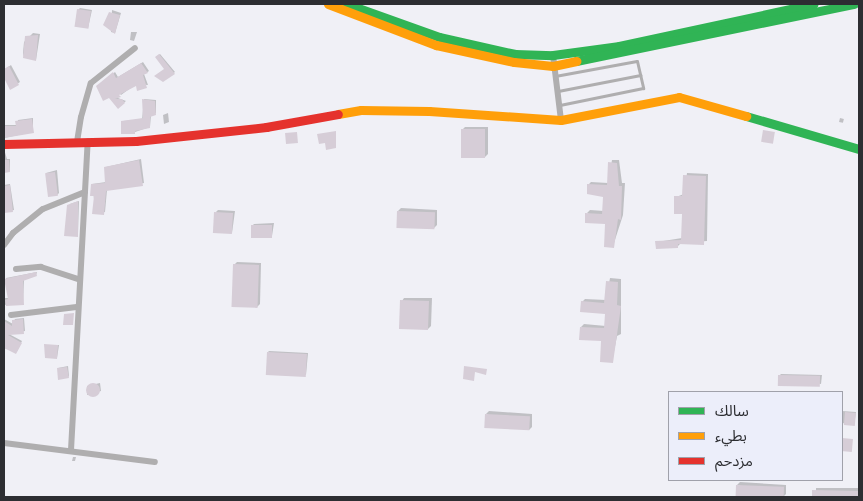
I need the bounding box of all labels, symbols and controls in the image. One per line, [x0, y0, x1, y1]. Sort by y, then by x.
legend [668, 391, 843, 481]
text: سالك [715, 401, 749, 420]
text: بطيء [715, 426, 747, 445]
text: مزدحم [715, 451, 753, 470]

